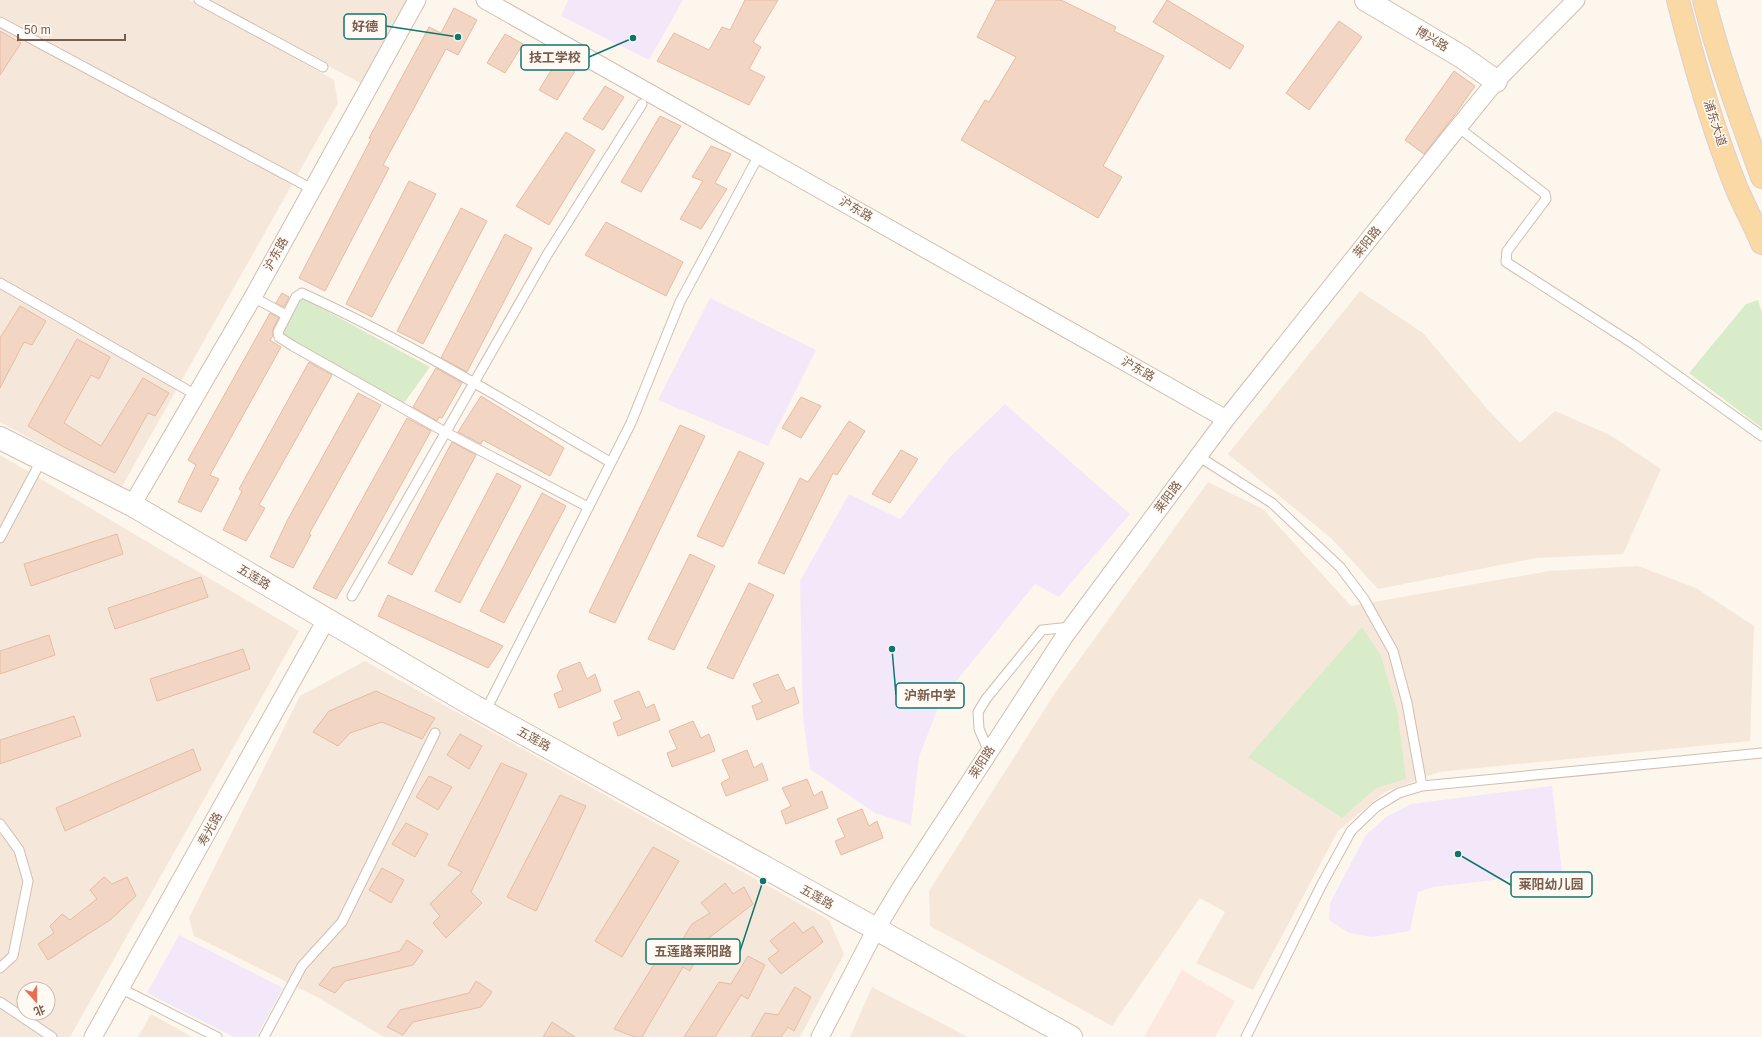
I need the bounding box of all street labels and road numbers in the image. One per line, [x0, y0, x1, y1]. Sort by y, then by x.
street label: 博兴路 [1413, 24, 1451, 54]
street label: 浦东大道 [1701, 98, 1729, 148]
street label: 沪东路 [837, 194, 875, 224]
street label: 莱阳路 [1350, 224, 1384, 260]
street label: 沪东路 [261, 235, 291, 273]
street label: 沪东路 [1119, 354, 1157, 384]
street label: 莱阳路 [1152, 478, 1184, 516]
street label: 五莲路 [235, 562, 273, 592]
street label: 五莲路 [515, 724, 553, 754]
street label: 莱阳路 [966, 743, 998, 781]
street label: 寿光路 [195, 810, 225, 848]
street label: 五莲路 [798, 882, 836, 912]

